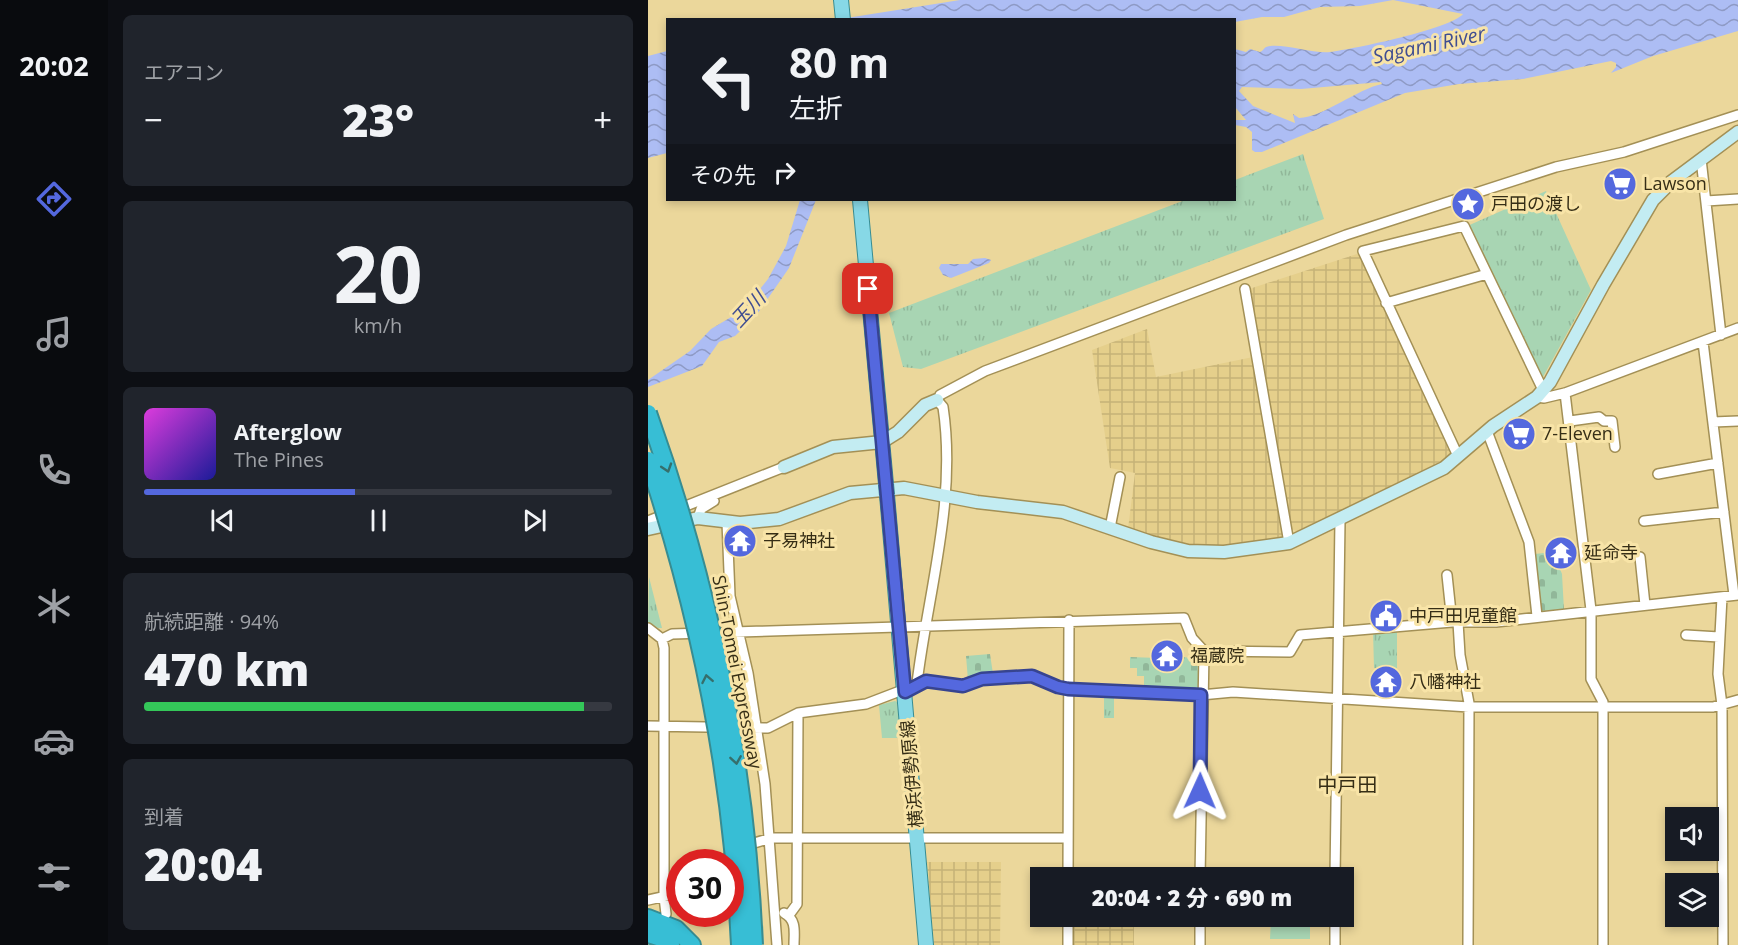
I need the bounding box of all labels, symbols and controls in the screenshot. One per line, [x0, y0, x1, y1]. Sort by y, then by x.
water label: Sagami River [1370, 19, 1489, 70]
text: 80 m [789, 33, 889, 90]
icon: left [690, 42, 768, 120]
text: 20:02 [19, 47, 89, 84]
text: エアコン [144, 59, 224, 86]
text: 23° [342, 89, 414, 150]
text: 左折 [789, 89, 843, 126]
text: − [144, 97, 163, 142]
text: + [593, 97, 612, 142]
icon: right [768, 156, 801, 189]
text: その先 [690, 159, 756, 189]
supermarket icon: Lawson [1602, 166, 1638, 202]
place label: Lawson [1643, 171, 1707, 195]
icon: directions [33, 178, 75, 220]
place icon: 戸田の渡し [1450, 186, 1486, 222]
place label: 戸田の渡し [1491, 191, 1581, 215]
text: 20 [333, 220, 423, 326]
pin [842, 263, 893, 314]
icon: arrive [851, 272, 884, 305]
water label: 玉川 [724, 283, 773, 332]
text: km/h [354, 312, 402, 339]
icon: music [33, 313, 75, 355]
text: Afterglow [234, 416, 342, 446]
supermarket icon: 7-Eleven [1501, 416, 1537, 452]
place label: 7-Eleven [1542, 421, 1613, 445]
text: The Pines [234, 446, 324, 473]
icon: phone [33, 449, 75, 491]
one-way arrow [660, 462, 672, 473]
icon: previous [206, 504, 239, 537]
icon: pause [362, 504, 395, 537]
icon: next [518, 504, 551, 537]
temple icon: 子易神社 [722, 523, 758, 559]
place label: 子易神社 [763, 528, 835, 552]
temple icon: 延命寺 [1543, 535, 1579, 571]
place label: 延命寺 [1584, 540, 1638, 564]
street label: Shin-Tomei Expressway [707, 573, 769, 772]
icon: climate [33, 585, 75, 627]
public building icon: 中戸田児童館 [1368, 598, 1404, 634]
place label: 中戸田児童館 [1409, 603, 1517, 627]
text: 航続距離 · 94% [144, 608, 279, 635]
text: 470 km [144, 638, 309, 699]
temple icon: 福蔵院 [1149, 638, 1185, 674]
place label: 福蔵院 [1190, 643, 1244, 667]
temple icon: 八幡神社 [1368, 664, 1404, 700]
place label: 八幡神社 [1409, 669, 1481, 693]
one-way arrow [701, 674, 714, 684]
street label: 横浜伊勢原線 [894, 719, 928, 829]
icon: car [33, 720, 75, 762]
one-way arrow [729, 755, 741, 765]
position arrow [1168, 759, 1232, 823]
district label: 中戸田 [1317, 771, 1377, 798]
text: 到着 [144, 803, 184, 830]
map controls [1665, 807, 1719, 927]
button: sound [1665, 807, 1719, 861]
text: 20:04 [144, 833, 262, 894]
speed limit sign: 30 [666, 849, 744, 927]
icon: filters [33, 856, 75, 898]
button: layers [1665, 873, 1719, 927]
text: 20:04 · 2 分 · 690 m [1092, 882, 1292, 912]

